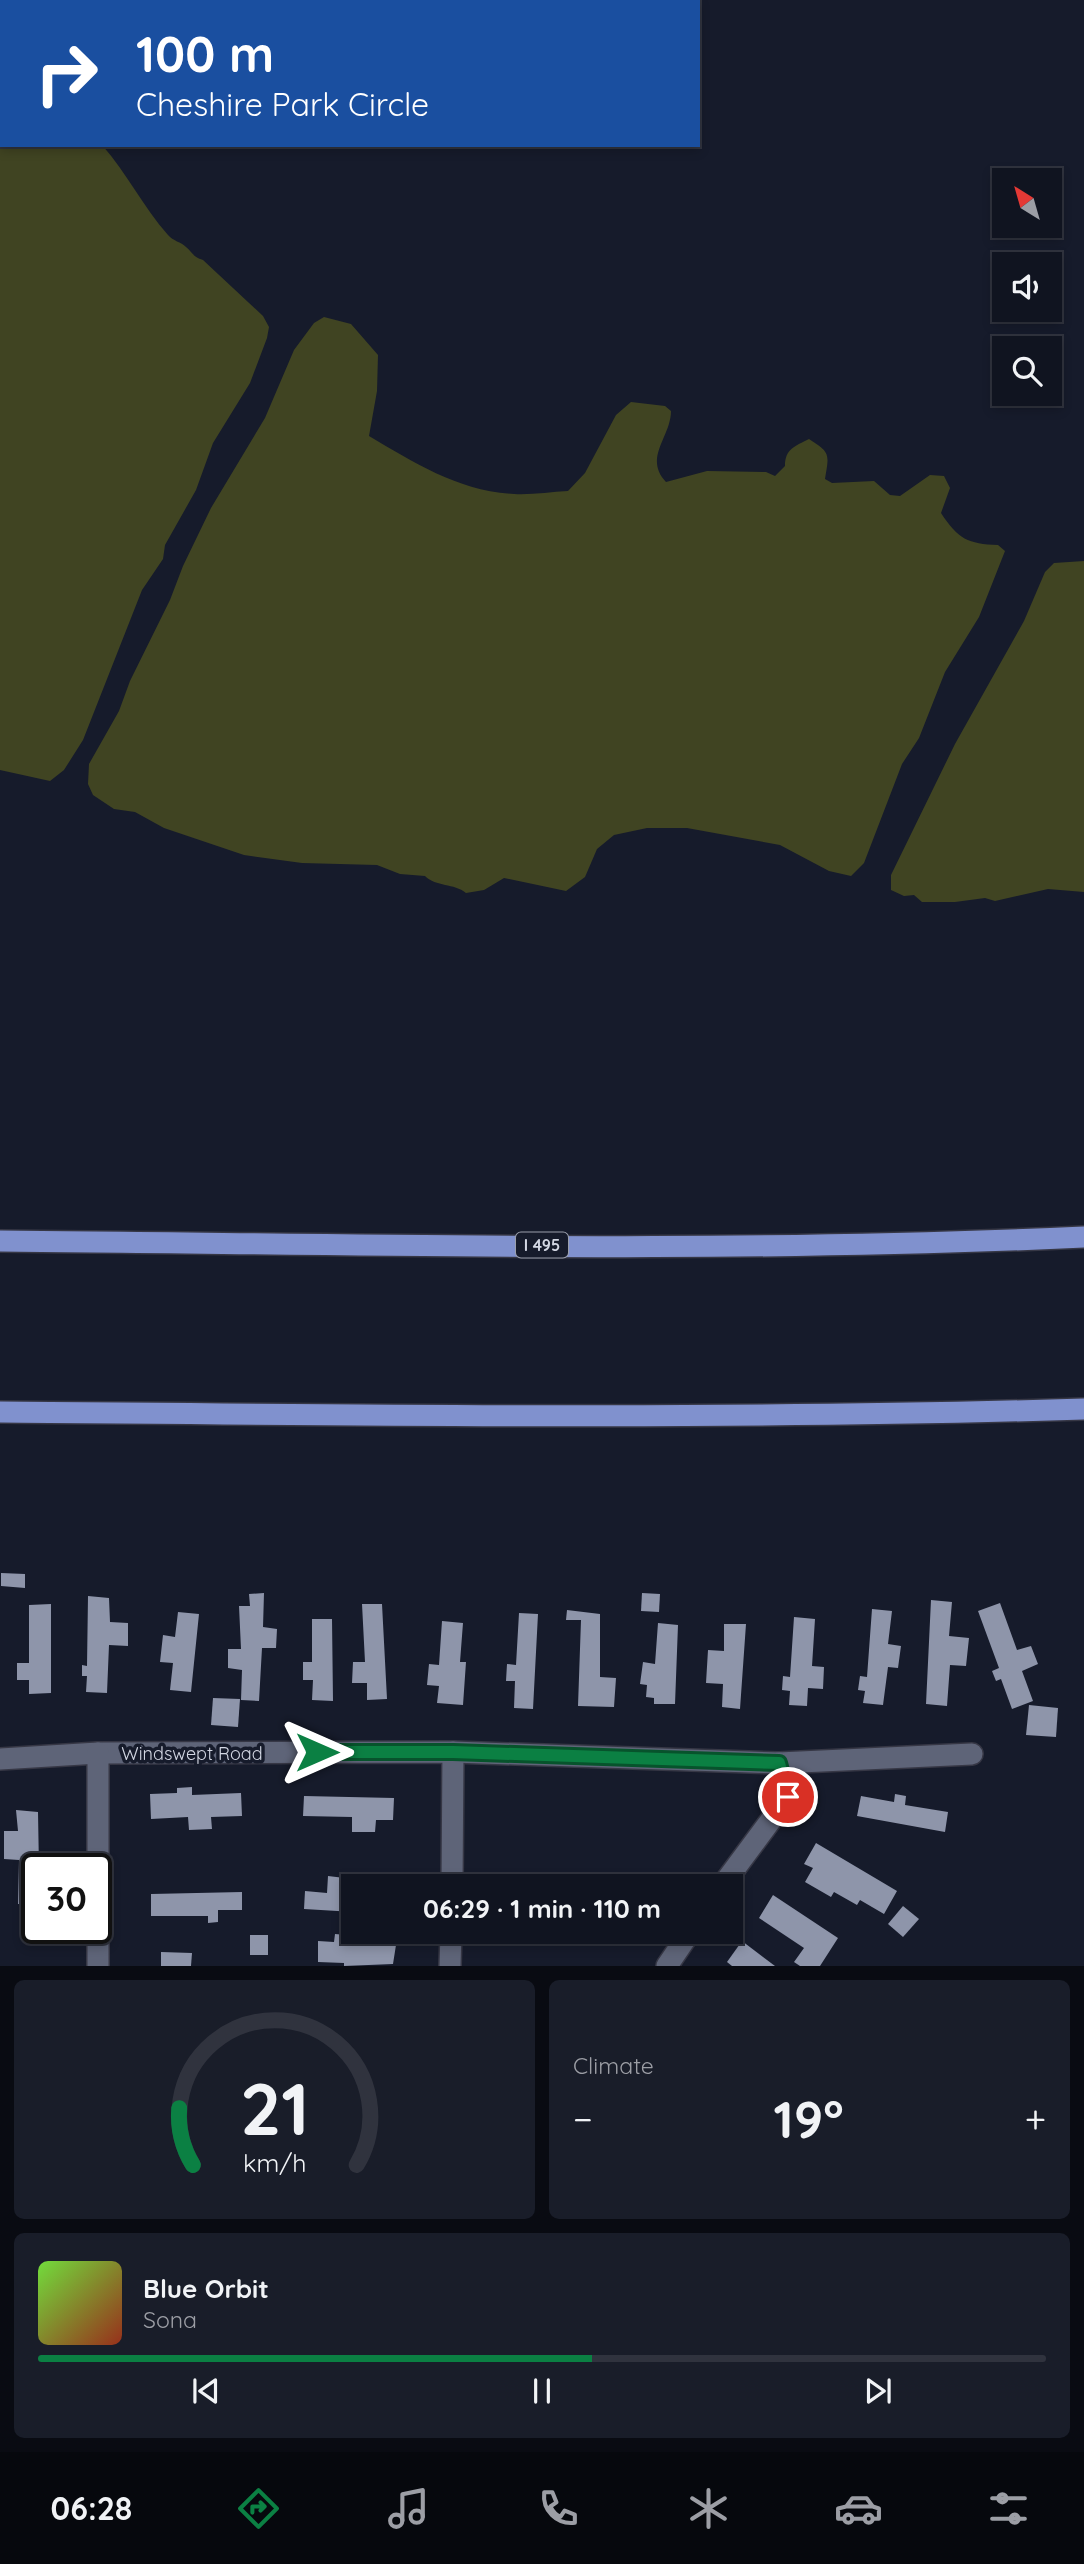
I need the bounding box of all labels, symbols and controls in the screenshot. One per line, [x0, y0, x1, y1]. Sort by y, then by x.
text: 100 m [136, 23, 274, 84]
icon: right [21, 28, 112, 119]
text: Cheshire Park Circle [136, 84, 429, 124]
north arrow [992, 168, 1062, 238]
map controls [992, 168, 1062, 406]
button: sound [992, 252, 1062, 322]
button: search [992, 336, 1062, 406]
road number: I 495 [516, 1232, 568, 1258]
position arrow [280, 1715, 354, 1789]
street label: Windswept Road [121, 1742, 263, 1765]
pin [758, 1767, 818, 1827]
icon: arrive [769, 1778, 807, 1816]
speed limit sign: 30 [21, 1853, 112, 1944]
text: 06:29 · 1 min · 110 m [423, 1892, 661, 1925]
text: Climate [573, 2051, 654, 2080]
text: 21 [240, 2063, 309, 2154]
text: 19° [774, 2086, 844, 2151]
text: − [573, 2095, 593, 2143]
text: + [1025, 2095, 1046, 2143]
text: km/h [243, 2147, 306, 2178]
text: Blue Orbit [143, 2272, 269, 2305]
text: Sona [143, 2305, 197, 2334]
icon: previous [187, 2372, 225, 2410]
icon: pause [523, 2372, 561, 2410]
icon: next [859, 2372, 897, 2410]
icon: directions [234, 2484, 283, 2533]
icon: music [384, 2484, 433, 2533]
icon: phone [534, 2484, 583, 2533]
icon: climate [684, 2484, 733, 2533]
icon: car [834, 2484, 883, 2533]
icon: filters [984, 2484, 1033, 2533]
text: 06:28 [51, 2488, 132, 2528]

